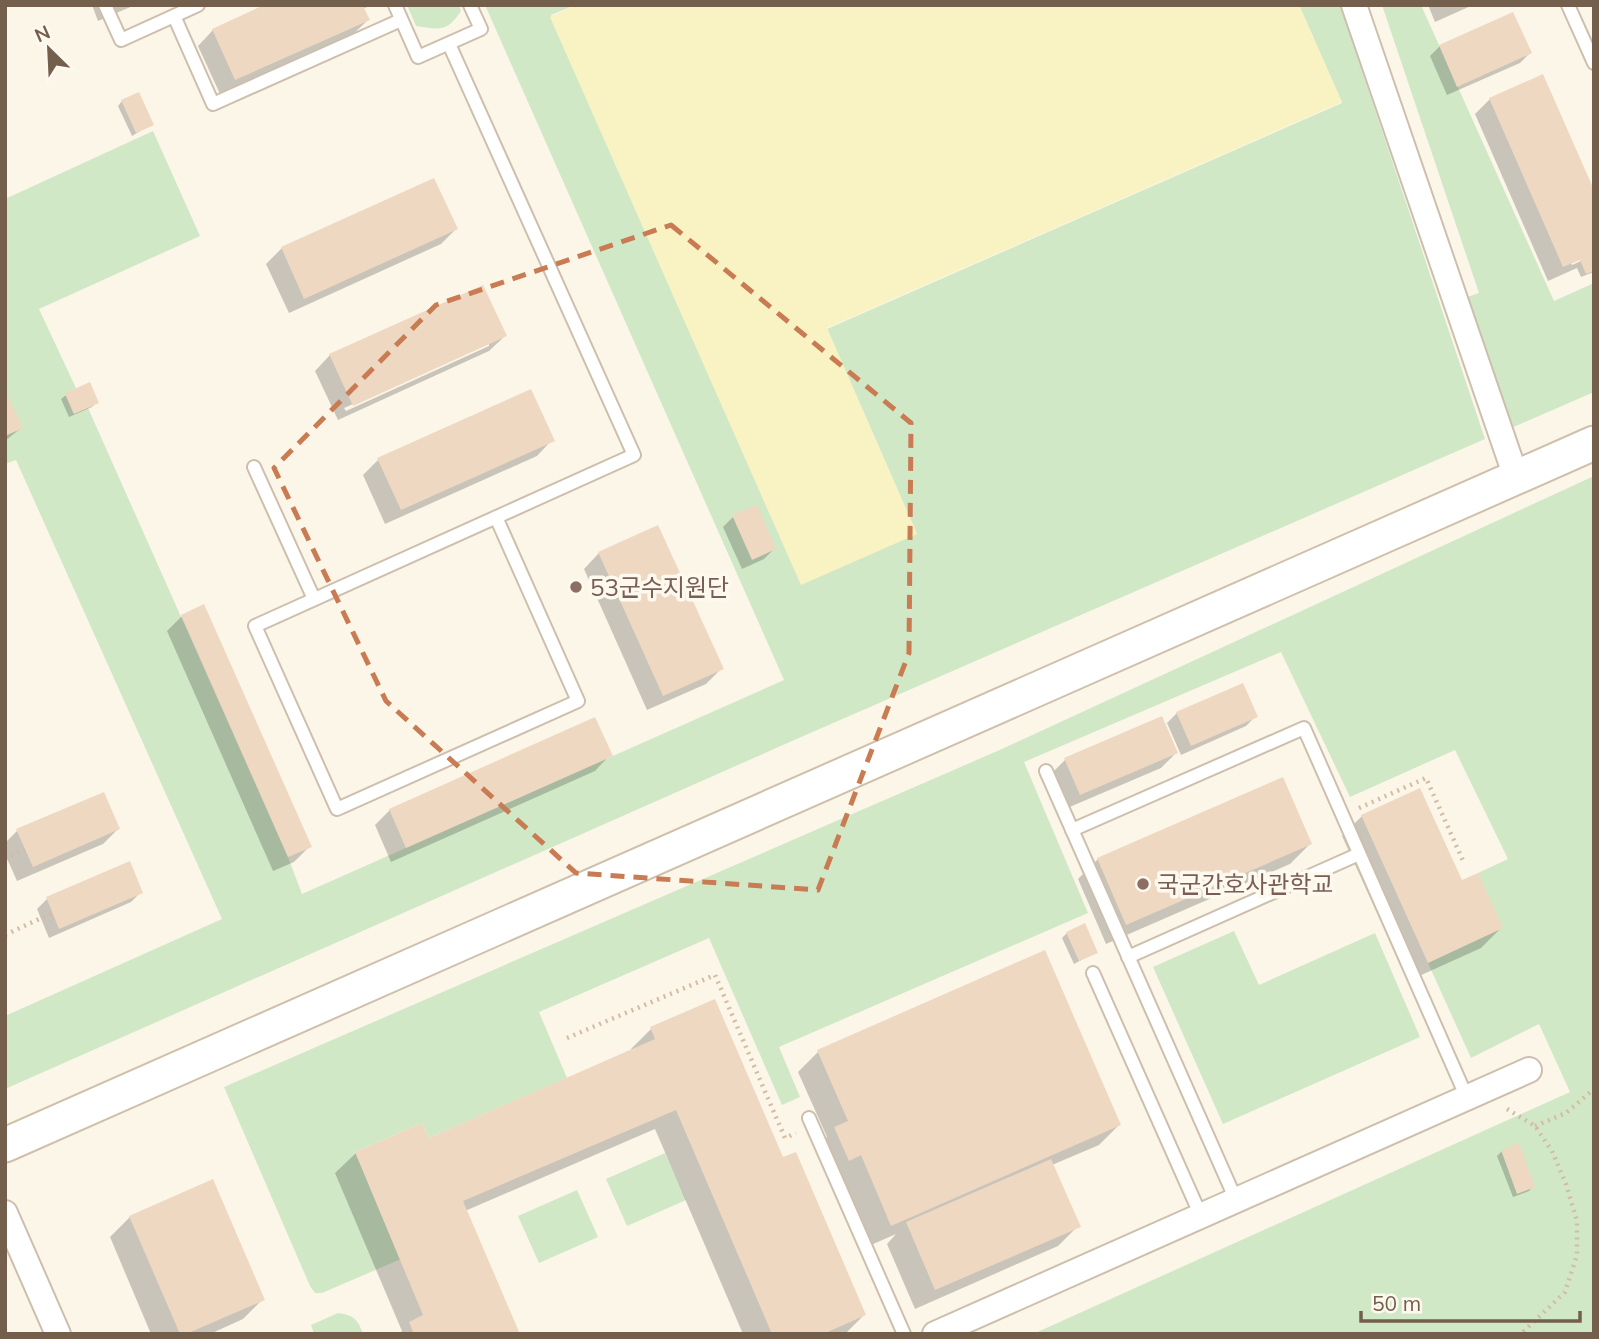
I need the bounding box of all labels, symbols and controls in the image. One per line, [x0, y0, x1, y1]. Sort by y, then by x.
north arrow [14, 14, 84, 84]
text: N [31, 20, 54, 47]
place label: 53군수지원단 [590, 572, 729, 602]
marker: 53군수지원단 [568, 579, 584, 595]
place label: 국군간호사관학교 [1157, 869, 1334, 899]
marker: 국군간호사관학교 [1135, 876, 1151, 892]
scale bar [1361, 1280, 1580, 1324]
text: 50 m [1372, 1290, 1421, 1316]

